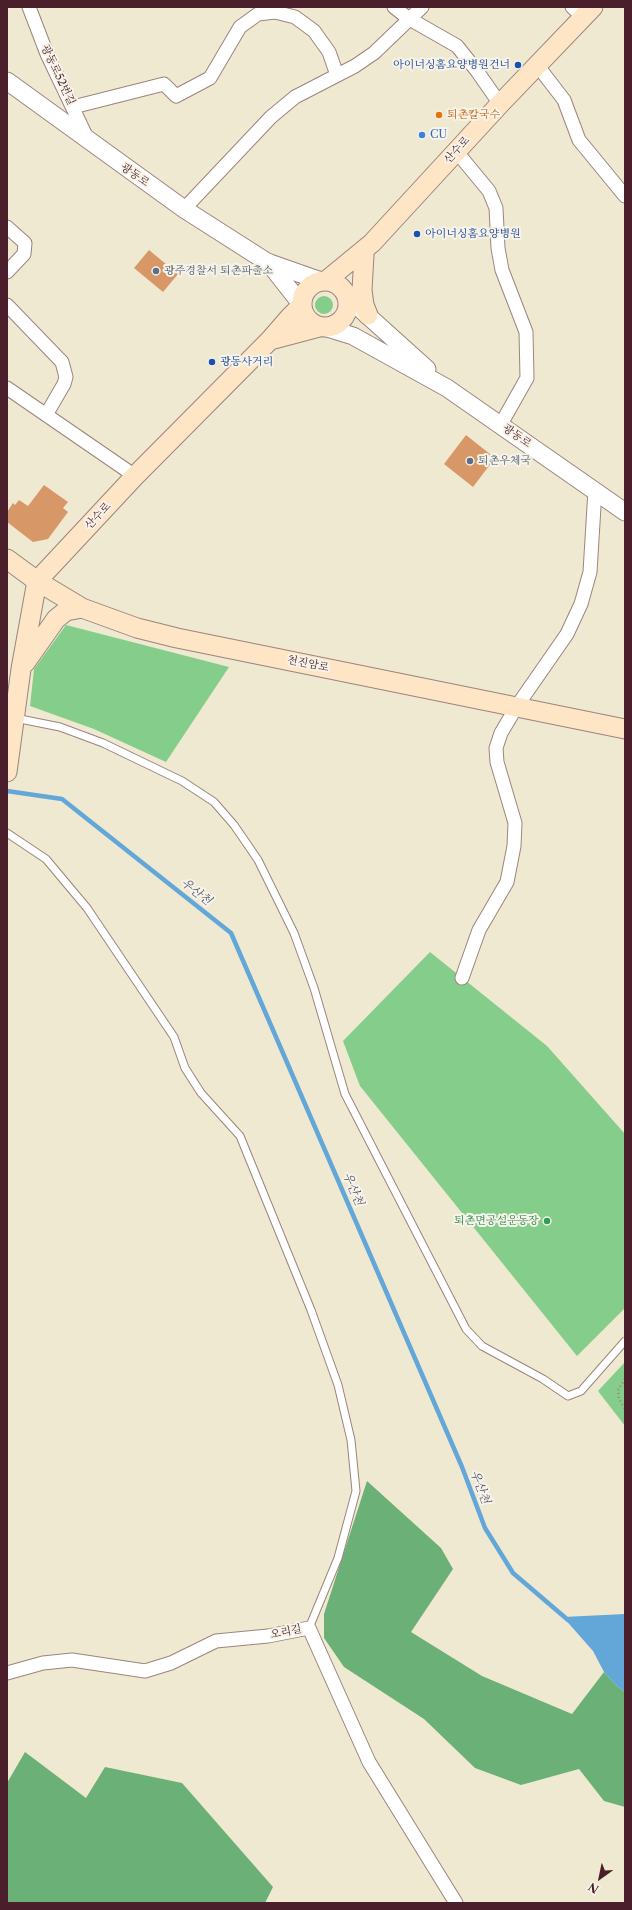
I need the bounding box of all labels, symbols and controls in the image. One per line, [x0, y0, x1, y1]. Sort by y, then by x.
street label: 광동로52번길 [38, 43, 78, 107]
place label: 아이너싱홈요양병원건너 [393, 58, 510, 72]
marker: 아이너싱홈요양병원건너 [513, 60, 523, 70]
place label: 퇴촌칼국수 [447, 108, 500, 122]
marker: 퇴촌칼국수 [434, 110, 444, 120]
place label: CU [430, 128, 447, 142]
marker: CU [417, 130, 427, 140]
street label: 산수로 [441, 134, 473, 166]
street label: 광동로 [118, 160, 152, 190]
place label: 아이너싱홈요양병원 [425, 227, 521, 241]
marker: 아이너싱홈요양병원 [412, 229, 422, 239]
place label: 광주경찰서 퇴촌파출소 [164, 264, 273, 278]
marker: 광주경찰서 퇴촌파출소 [151, 266, 161, 276]
place label: 광동사거리 [220, 355, 273, 369]
marker: 광동사거리 [207, 357, 217, 367]
street label: 광동로 [500, 421, 534, 451]
place label: 퇴촌우체국 [478, 454, 531, 468]
marker: 퇴촌우체국 [465, 456, 475, 466]
street label: 산수로 [82, 500, 114, 532]
street label: 천진암로 [286, 653, 330, 675]
water label: 우산천 [178, 876, 214, 908]
water label: 우산천 [340, 1170, 366, 1208]
place label: 퇴촌면공설운동장 [454, 1214, 539, 1228]
marker: 퇴촌면공설운동장 [542, 1216, 552, 1226]
water label: 우산천 [467, 1468, 493, 1506]
street label: 오리길 [269, 1622, 303, 1642]
north arrow [580, 1858, 620, 1898]
text: N [586, 1880, 601, 1897]

